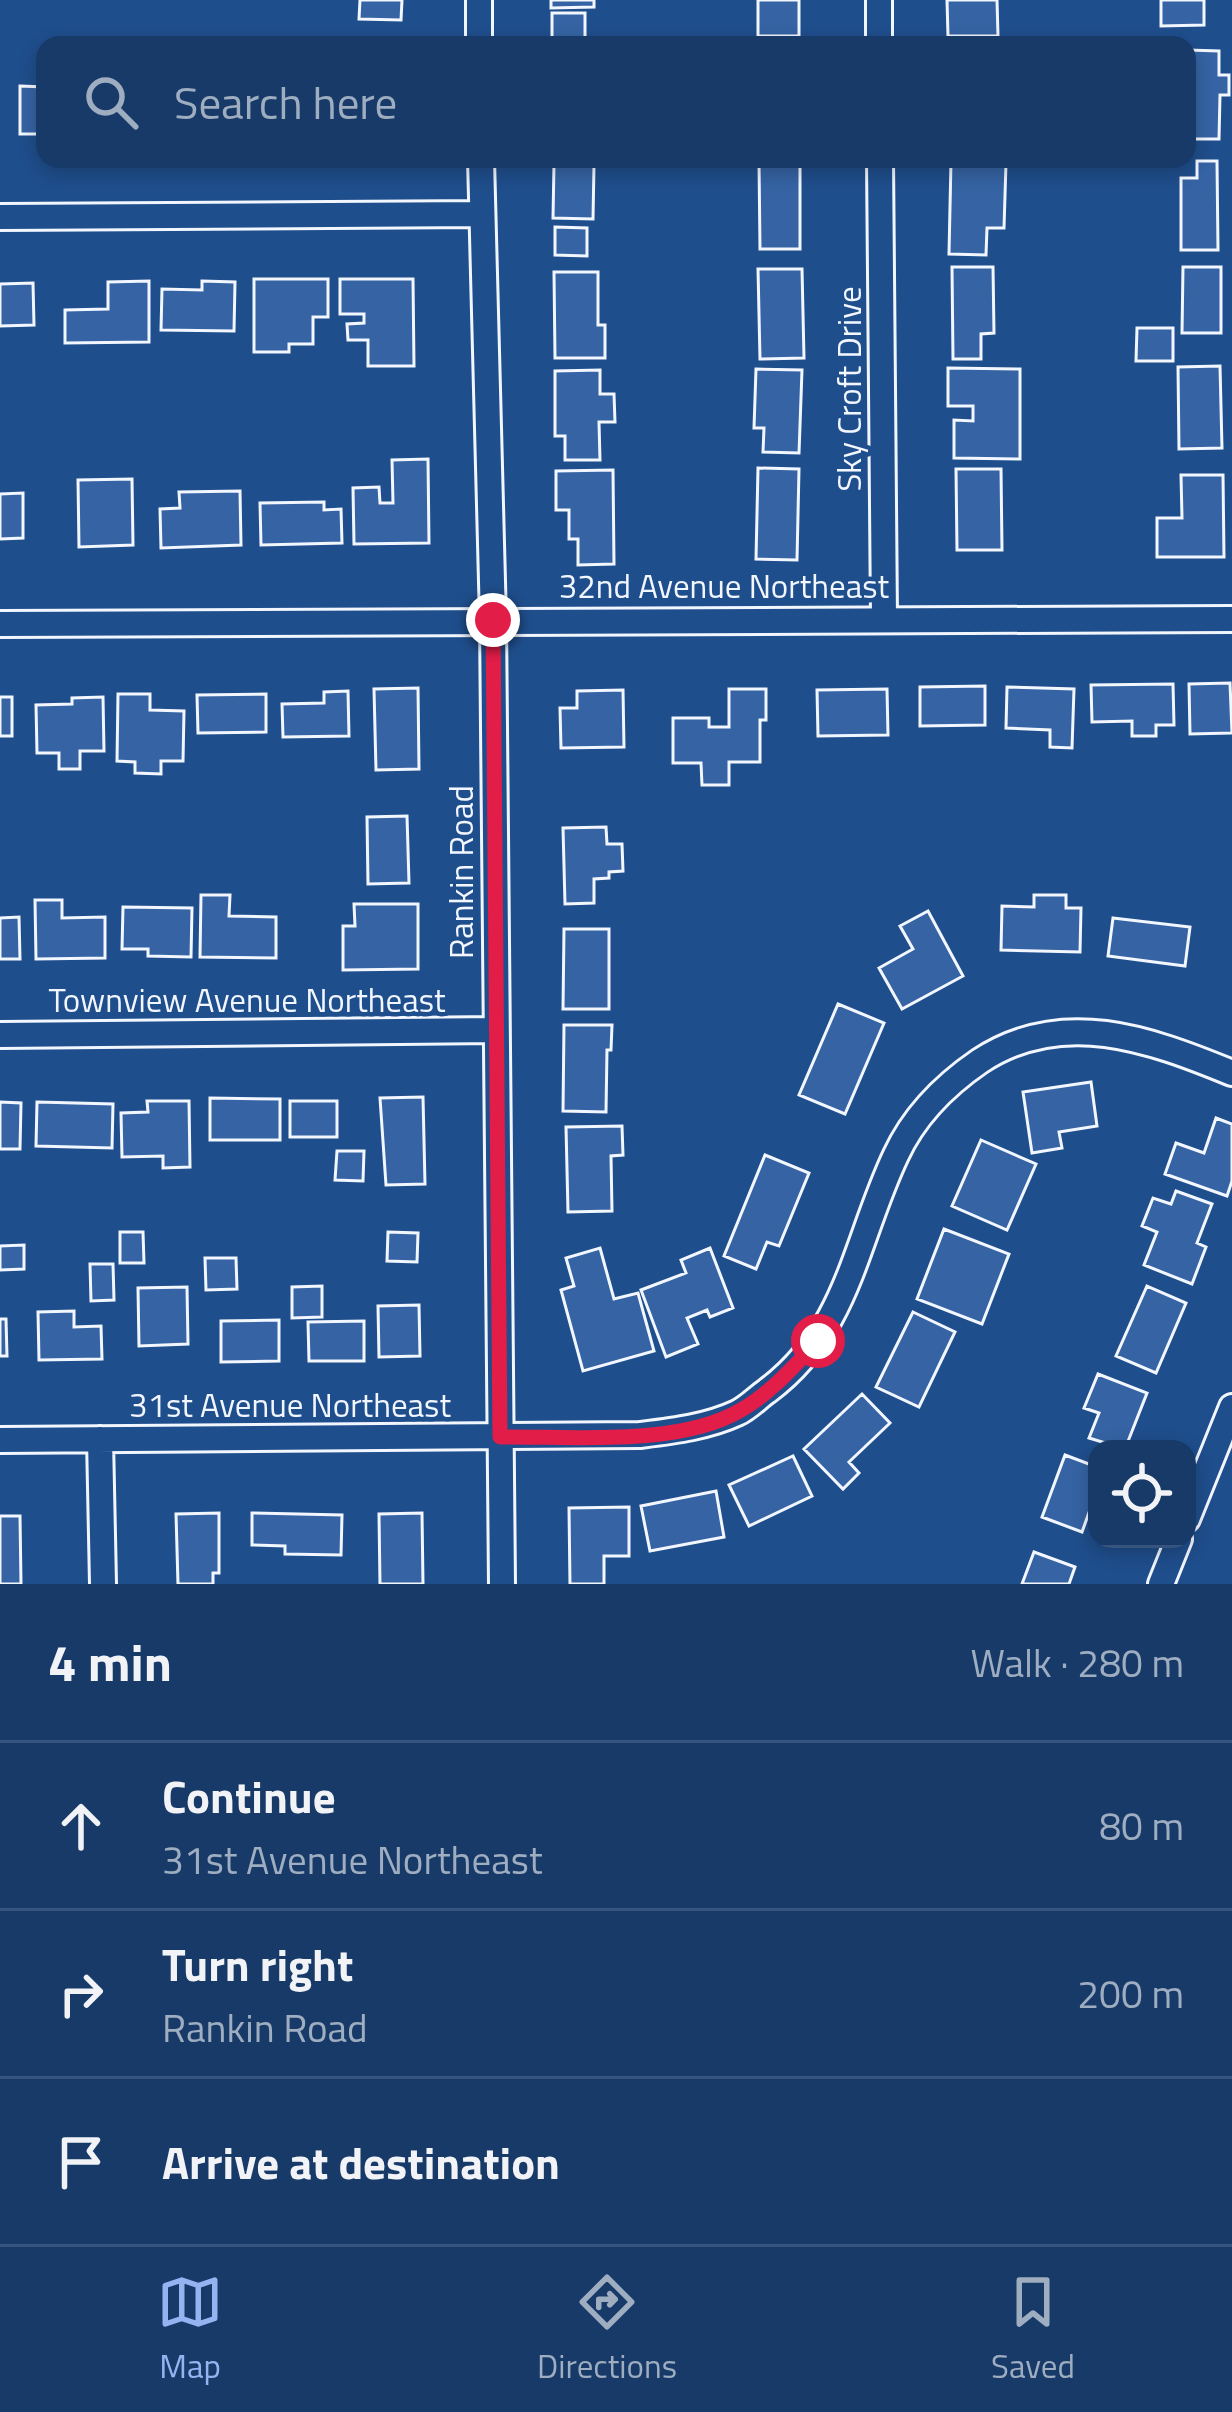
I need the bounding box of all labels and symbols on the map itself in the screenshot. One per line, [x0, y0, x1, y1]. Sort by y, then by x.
street label: Sky Croft Drive [824, 286, 874, 492]
street label: 32nd Avenue Northeast [559, 561, 890, 611]
route end [466, 593, 520, 647]
street label: Rankin Road [436, 785, 486, 959]
street label: Townview Avenue Northeast [48, 975, 446, 1025]
route start [791, 1314, 845, 1368]
street label: 31st Avenue Northeast [129, 1380, 451, 1430]

